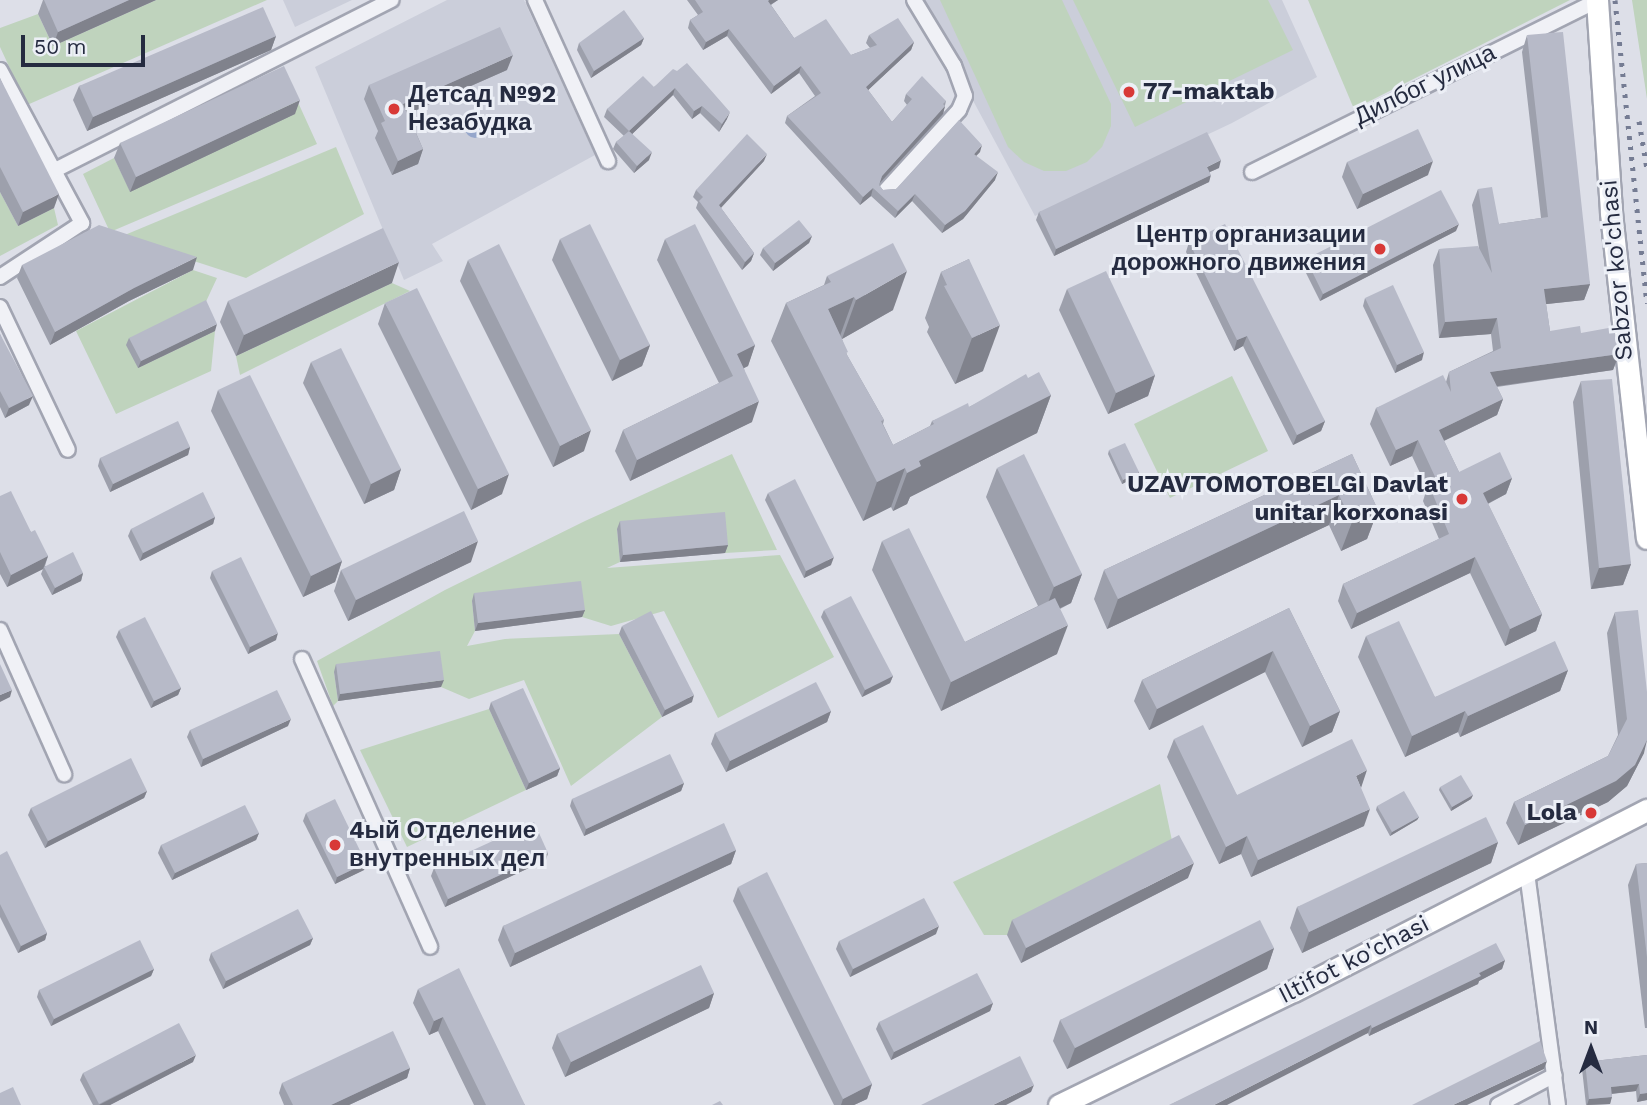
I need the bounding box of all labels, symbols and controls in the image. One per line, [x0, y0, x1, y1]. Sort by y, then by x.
scale bar [24, 21, 149, 65]
text: 50 m [34, 34, 86, 59]
street label: Дилбог улица [1350, 38, 1500, 132]
place label: 77-maktab [1143, 78, 1275, 106]
place label: Детсад №92 Незабудка [408, 81, 556, 137]
marker: 77-maktab [1121, 84, 1137, 100]
marker: Детсад №92 Незабудка [386, 101, 402, 117]
street label: Sabzor ko'chasi [1595, 178, 1639, 362]
place label: Центр организации дорожного движения [1112, 221, 1366, 277]
marker: Центр организации дорожного движения [1372, 241, 1388, 257]
place label: UZAVTOMOTOBELGI Davlat unitar korxonasi [1127, 471, 1448, 527]
marker: UZAVTOMOTOBELGI Davlat unitar korxonasi [1454, 491, 1470, 507]
place label: Lola [1526, 799, 1577, 827]
marker: Lola [1583, 805, 1599, 821]
place label: 4ый Отделение внутренных дел [349, 817, 545, 873]
marker: 4ый Отделение внутренных дел [327, 837, 343, 853]
street label: Iltifot ko'chasi [1274, 910, 1434, 1010]
north arrow [1556, 1014, 1626, 1084]
text: N [1584, 1016, 1598, 1039]

